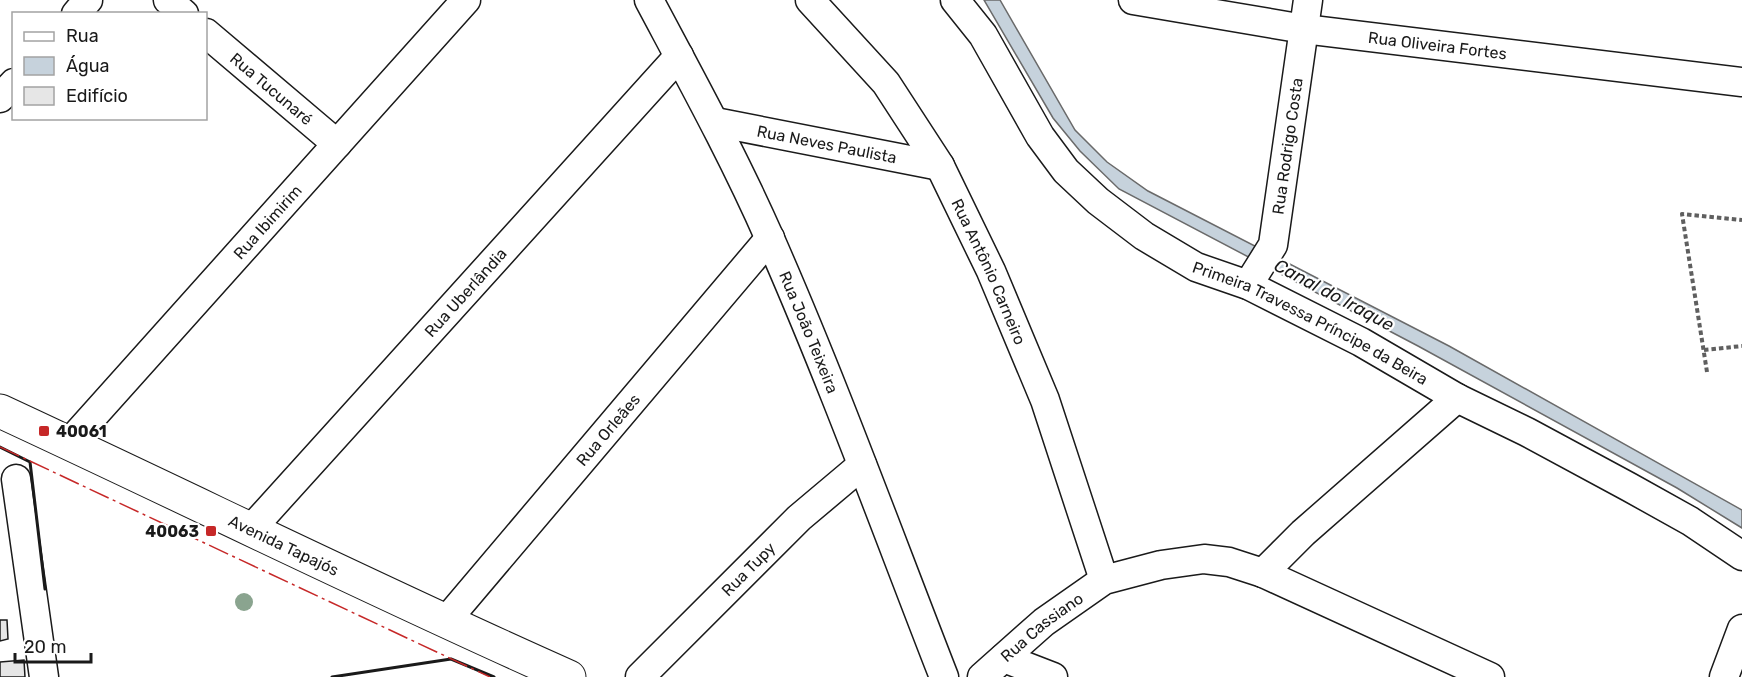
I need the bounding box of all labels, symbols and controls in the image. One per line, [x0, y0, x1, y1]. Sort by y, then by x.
legend [12, 12, 207, 120]
text: Rua [66, 25, 99, 47]
street label: Rua Oliveira Fortes [1367, 28, 1508, 63]
street label: Rua Tucunaré [226, 49, 316, 129]
text: Água [66, 55, 109, 77]
street label: Rua Rodrigo Costa [1268, 77, 1307, 216]
text: Edifício [66, 85, 128, 107]
street label: Rua Neves Paulista [755, 121, 898, 167]
street label: Rua Ibimirim [229, 181, 306, 263]
street label: Rua Antônio Carneiro [947, 196, 1030, 348]
street label: Rua Uberlândia [421, 244, 511, 341]
water label: Canal do Iraque [1270, 254, 1398, 336]
street label: Primeira Travessa Príncipe da Beira [1190, 258, 1431, 389]
street label: Rua João Teixeira [775, 268, 842, 396]
street label: Rua Orleães [572, 390, 644, 470]
place label: 40061 [56, 422, 107, 441]
marker: 40061 [37, 424, 51, 438]
street label: Avenida Tapajós [225, 511, 342, 580]
place label: 40063 [145, 522, 199, 541]
marker: 40063 [204, 524, 218, 538]
street label: Rua Tupy [718, 538, 779, 600]
street label: Rua Cassiano [997, 589, 1087, 666]
scale bar [15, 626, 92, 664]
text: 20 m [24, 636, 66, 658]

